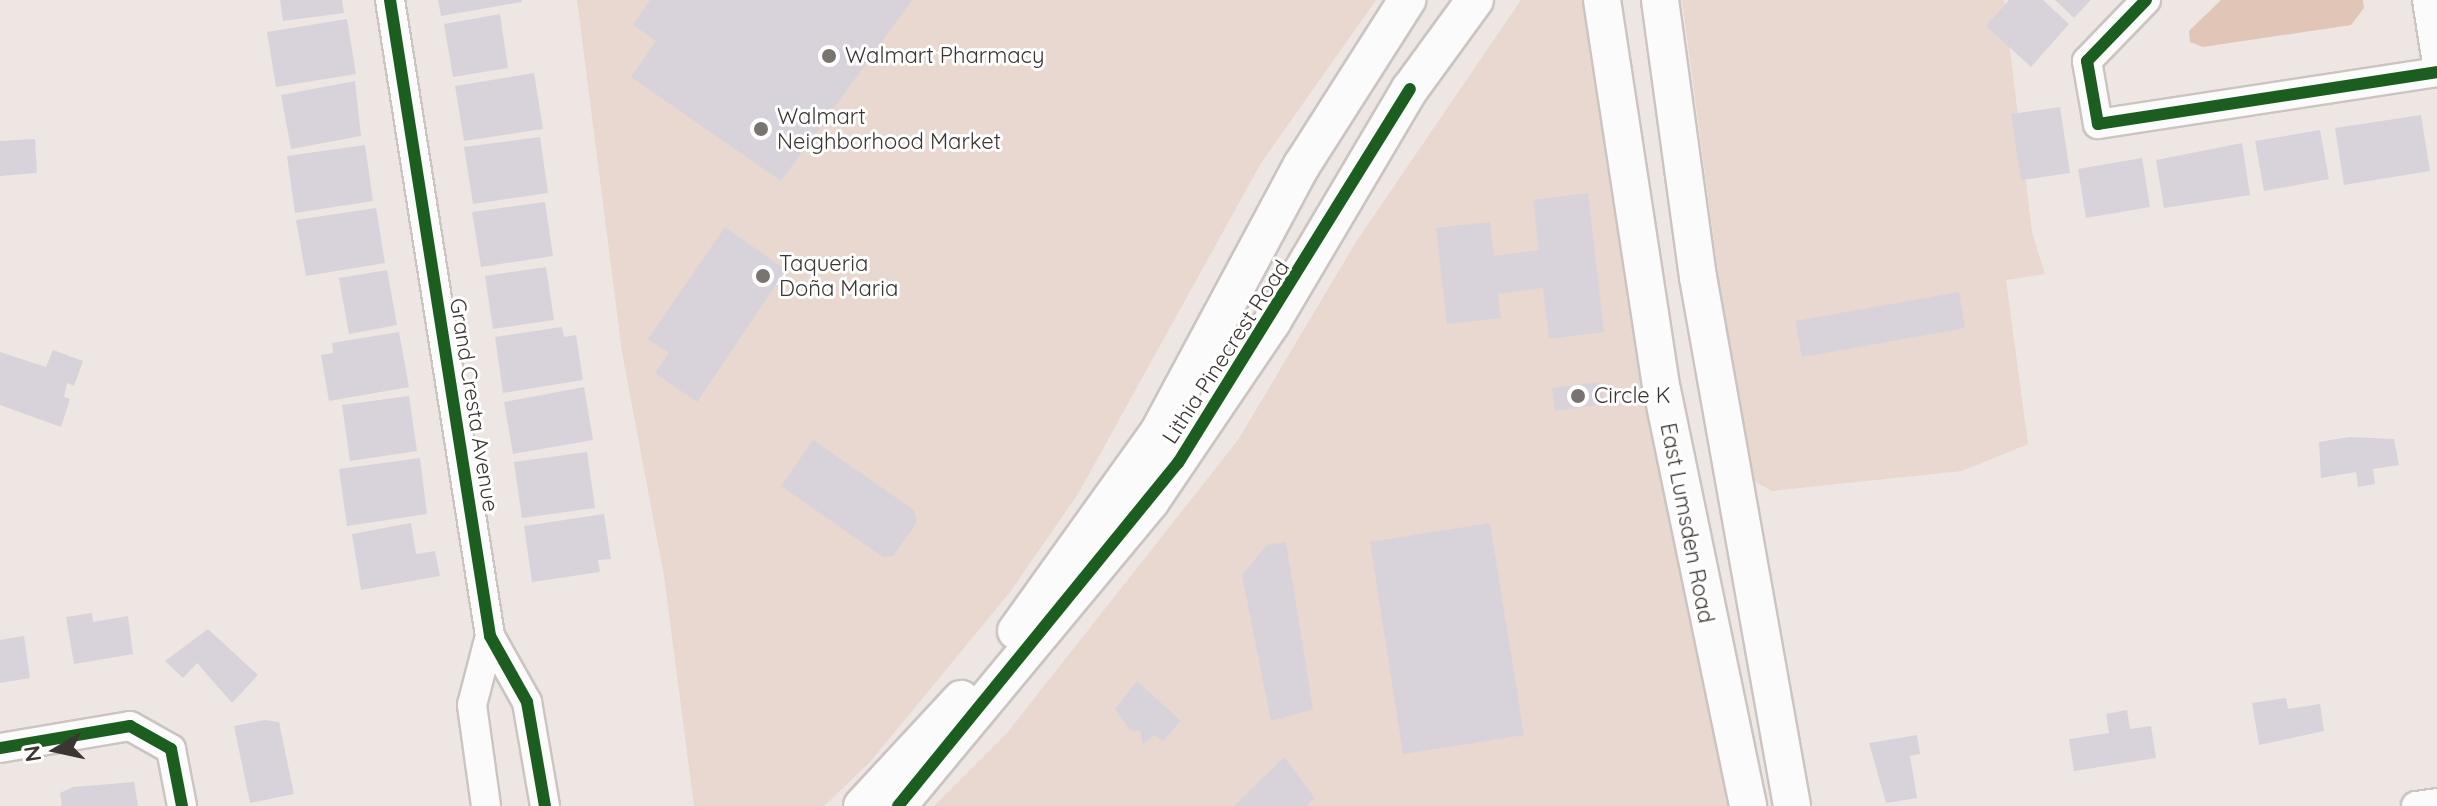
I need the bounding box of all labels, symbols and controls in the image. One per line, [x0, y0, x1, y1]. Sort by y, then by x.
place label: Walmart Pharmacy [845, 43, 1044, 69]
marker: Walmart Pharmacy [820, 47, 838, 65]
place label: Walmart Neighborhood Market [777, 103, 1001, 154]
marker: Walmart Neighborhood Market [752, 120, 770, 138]
place label: Taqueria Doña Maria [779, 250, 898, 302]
street label: Lithia Pinecrest Road [1157, 255, 1295, 449]
marker: Taqueria Doña Maria [754, 267, 772, 285]
street label: Grand Cresta Avenue [444, 296, 504, 514]
place label: Circle K [1594, 383, 1671, 409]
marker: Circle K [1569, 387, 1587, 405]
street label: East Lumsden Road [1655, 421, 1719, 625]
north arrow [16, 710, 96, 790]
text: N [17, 744, 47, 764]

